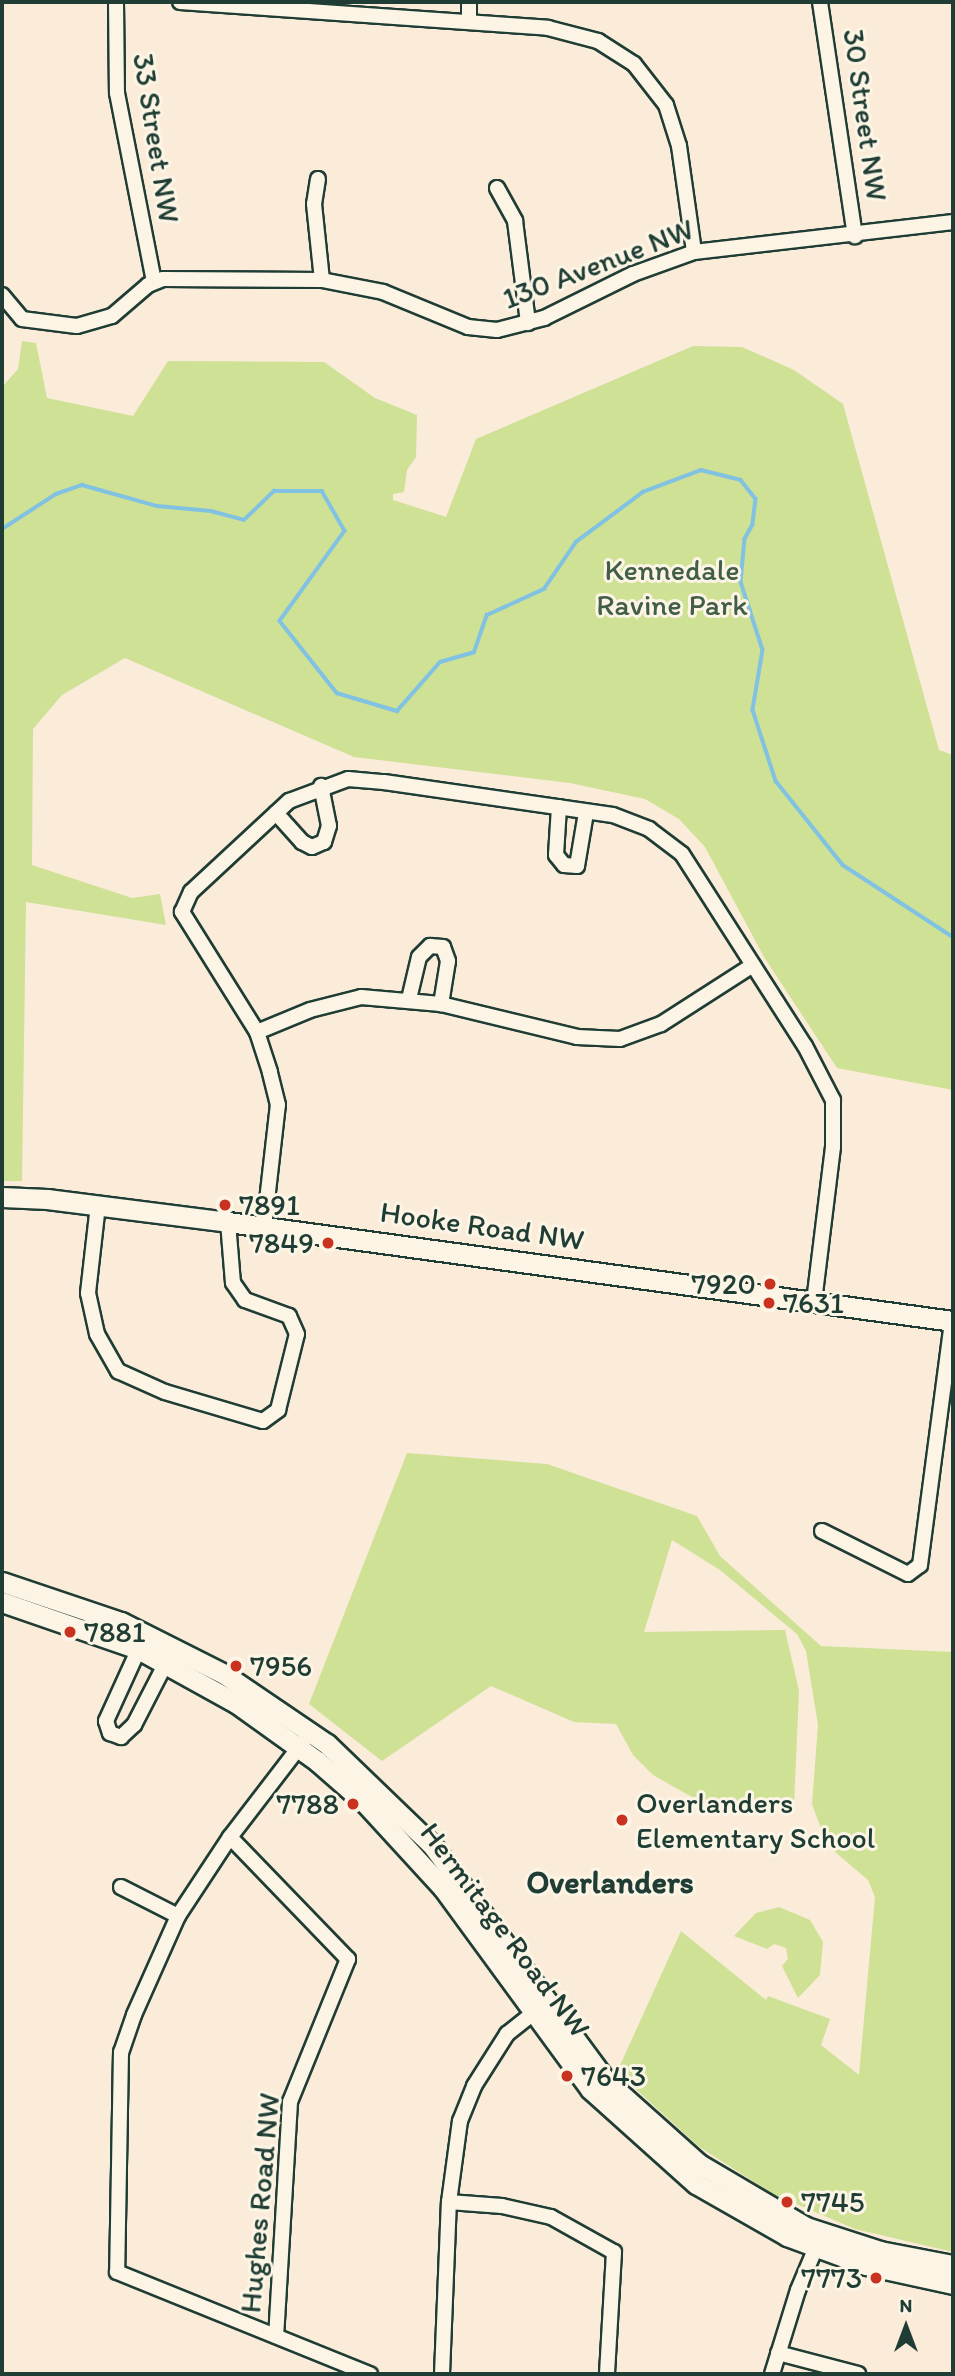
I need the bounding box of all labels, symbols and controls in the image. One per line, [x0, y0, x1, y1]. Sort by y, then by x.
street label: 30 Street NW [835, 27, 895, 203]
street label: 33 Street NW [125, 51, 187, 225]
street label: 130 Avenue NW [497, 211, 699, 317]
park label: Kennedale Ravine Park [596, 552, 748, 622]
place label: 7891 [239, 1187, 300, 1223]
street label: Hooke Road NW [378, 1194, 586, 1258]
marker: 7891 [217, 1197, 233, 1213]
place label: 7849 [249, 1225, 314, 1261]
marker: 7849 [320, 1235, 336, 1251]
place label: 7920 [691, 1266, 756, 1302]
marker: 7920 [762, 1276, 778, 1292]
place label: 7631 [783, 1285, 844, 1321]
marker: 7631 [761, 1295, 777, 1311]
place label: 7881 [84, 1614, 146, 1650]
marker: 7881 [62, 1624, 78, 1640]
place label: 7956 [250, 1648, 312, 1684]
marker: 7956 [228, 1658, 244, 1674]
place label: Overlanders Elementary School [636, 1785, 875, 1856]
place label: 7788 [276, 1786, 339, 1822]
marker: 7788 [345, 1796, 361, 1812]
marker: Overlanders Elementary School [614, 1812, 630, 1828]
street label: Hermitage Road NW [413, 1816, 597, 2044]
district label: Overlanders [526, 1863, 694, 1901]
place label: 7643 [581, 2058, 646, 2094]
marker: 7643 [559, 2068, 575, 2084]
street label: Hughes Road NW [232, 2092, 288, 2314]
place label: 7745 [801, 2184, 865, 2220]
marker: 7745 [779, 2194, 795, 2210]
place label: 7773 [801, 2260, 862, 2296]
marker: 7773 [868, 2270, 884, 2286]
north arrow [871, 2292, 941, 2362]
text: N [900, 2294, 912, 2317]

